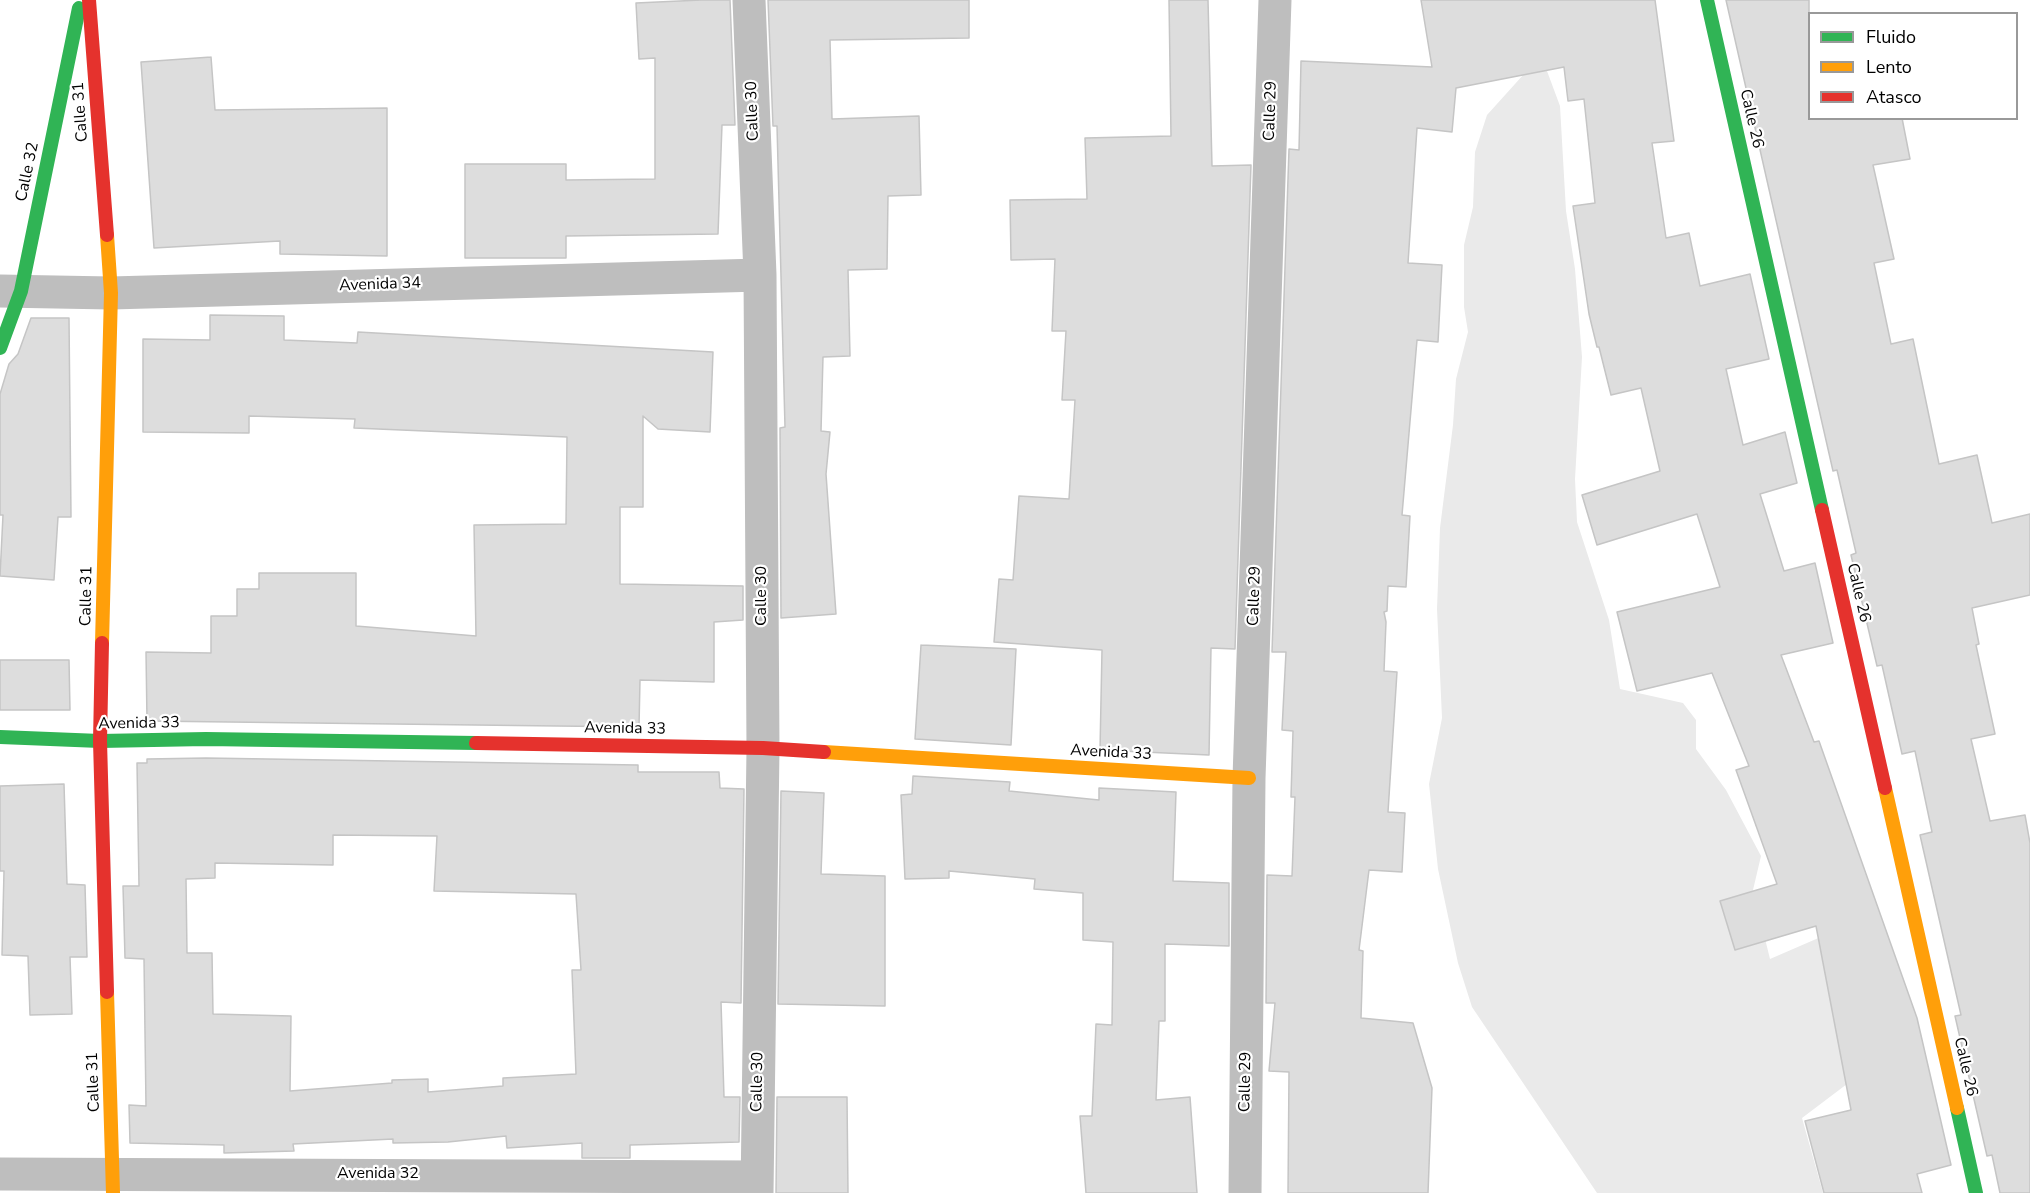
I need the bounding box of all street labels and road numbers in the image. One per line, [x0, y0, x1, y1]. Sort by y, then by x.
street label: Calle 31 [69, 81, 93, 143]
street label: Calle 30 [742, 81, 764, 141]
street label: Calle 29 [1260, 81, 1282, 141]
street label: Calle 26 [1735, 88, 1767, 150]
street label: Calle 32 [12, 141, 44, 203]
street label: Avenida 34 [339, 274, 421, 296]
street label: Calle 26 [1842, 562, 1874, 624]
street label: Calle 31 [77, 566, 97, 626]
street label: Calle 30 [752, 566, 772, 626]
street label: Calle 29 [1244, 566, 1266, 626]
street label: Avenida 33 [98, 714, 180, 734]
street label: Avenida 33 [584, 719, 666, 739]
street label: Avenida 33 [1070, 741, 1152, 765]
street label: Calle 26 [1949, 1036, 1981, 1098]
street label: Calle 31 [83, 1052, 105, 1112]
street label: Calle 30 [748, 1052, 768, 1112]
street label: Calle 29 [1236, 1052, 1256, 1112]
street label: Avenida 32 [337, 1164, 419, 1184]

